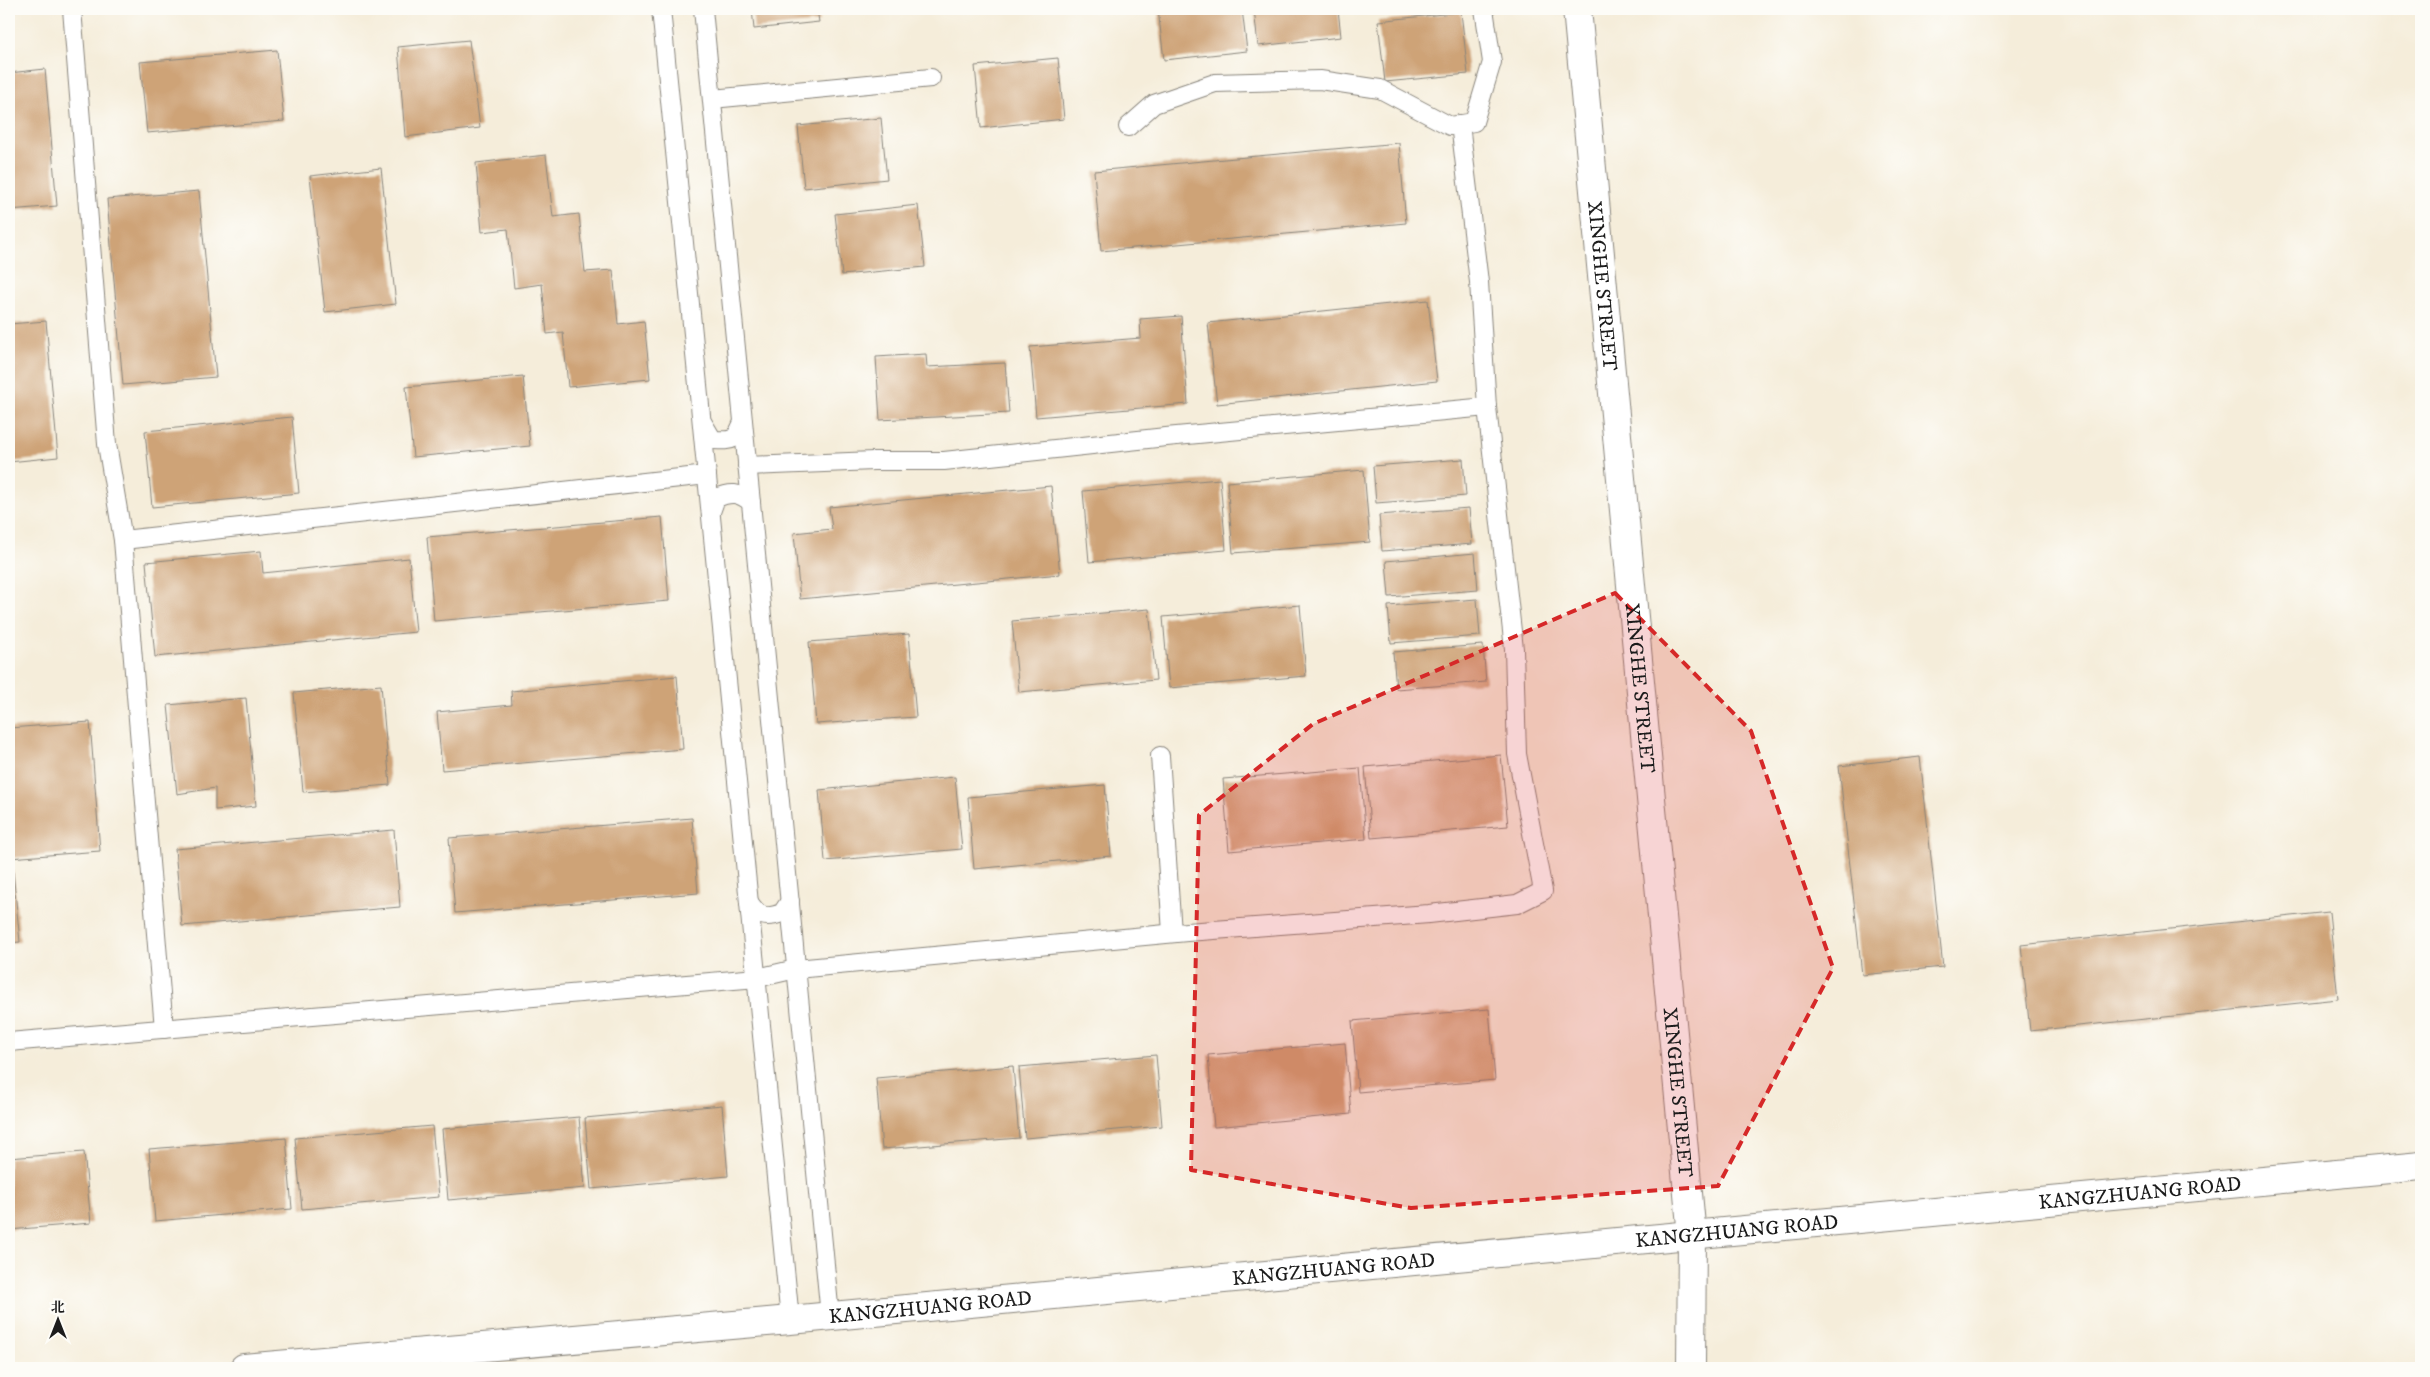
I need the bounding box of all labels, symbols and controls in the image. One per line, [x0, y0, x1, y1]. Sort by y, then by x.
street label: XINGHE STREET [1581, 200, 1622, 372]
street label: XINGHE STREET [1619, 602, 1660, 774]
street label: XINGHE STREET [1657, 1006, 1697, 1179]
street label: KANGZHUANG ROAD [2037, 1172, 2243, 1216]
street label: KANGZHUANG ROAD [1634, 1210, 1839, 1254]
street label: KANGZHUANG ROAD [1231, 1248, 1436, 1292]
street label: KANGZHUANG ROAD [828, 1286, 1033, 1330]
north arrow [32, 1294, 82, 1344]
text: 北 [51, 1299, 65, 1317]

